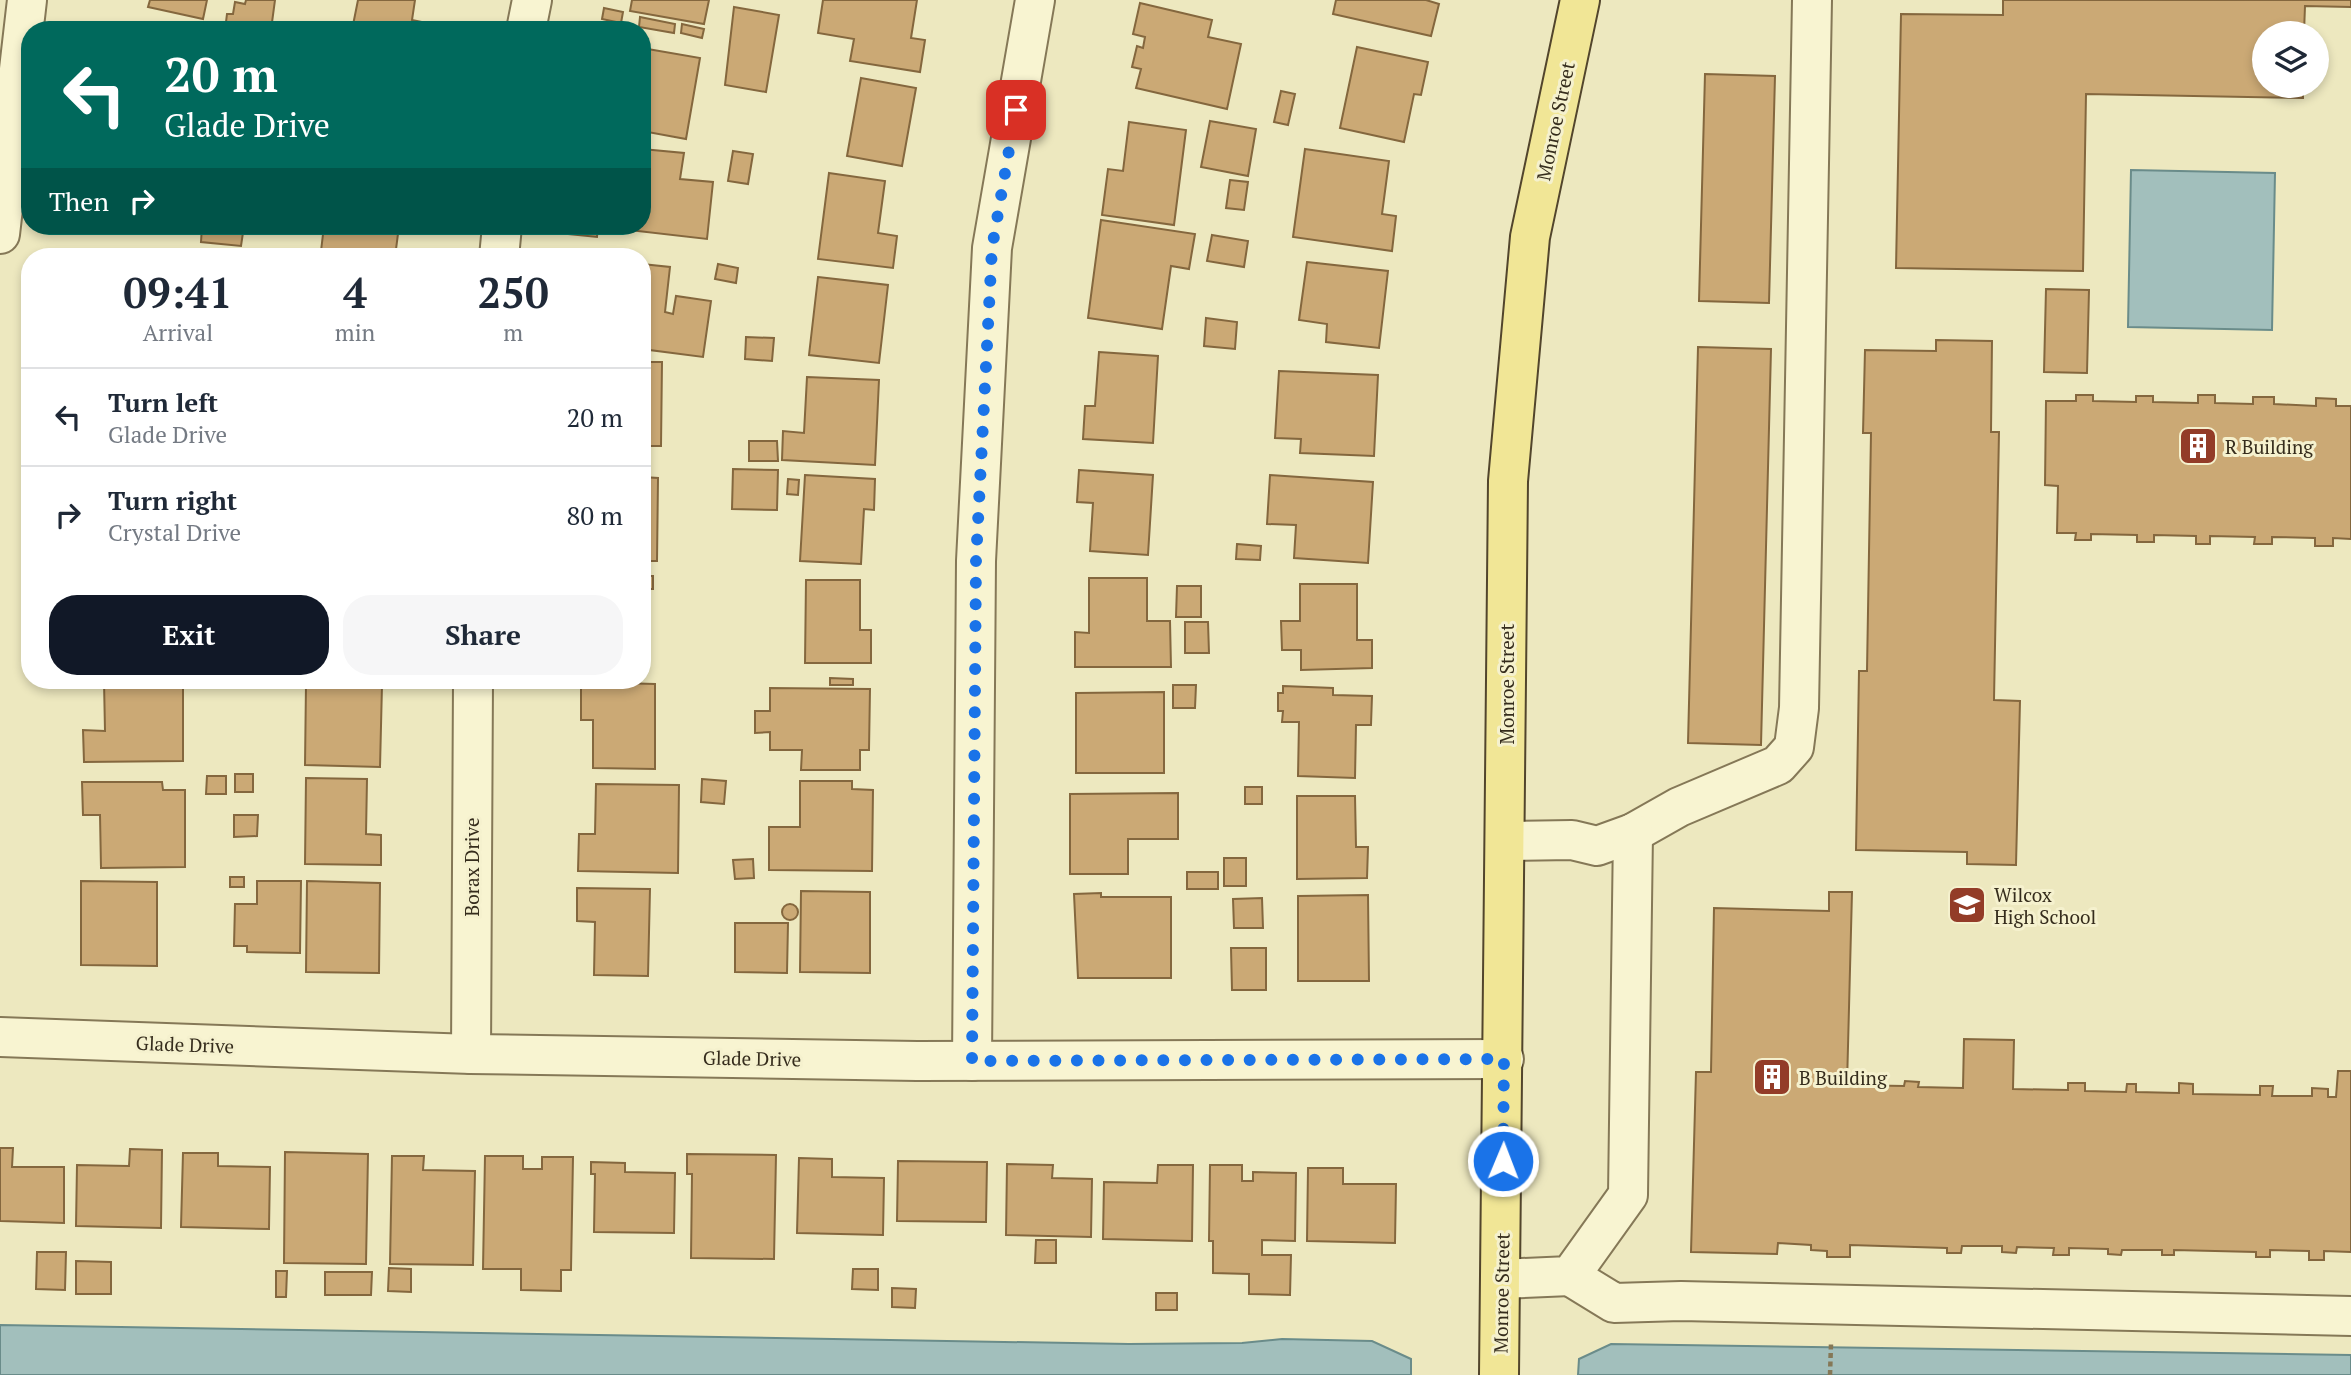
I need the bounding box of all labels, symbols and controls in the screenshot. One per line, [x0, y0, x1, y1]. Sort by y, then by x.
map controls [2252, 21, 2329, 98]
button: layers [2252, 21, 2329, 98]
text: 20 m [164, 41, 278, 106]
icon: left [49, 49, 140, 140]
street label: Monroe Street [1530, 59, 1580, 183]
pin [986, 80, 1046, 140]
icon: arrive [997, 91, 1035, 129]
text: Glade Drive [164, 104, 330, 146]
icon: right [123, 182, 161, 220]
text: Then [49, 184, 109, 218]
text: 09:41 [123, 264, 233, 320]
text: 4 [343, 264, 367, 320]
text: 250 [478, 264, 549, 320]
text: Arrival [143, 317, 213, 348]
text: min [335, 317, 375, 348]
text: m [503, 317, 523, 348]
text: Turn left [108, 385, 218, 419]
icon: left [49, 398, 87, 436]
text: 20 m [567, 400, 623, 434]
text: Glade Drive [108, 419, 227, 450]
building icon: R Building [2177, 425, 2219, 467]
place label: R Building [2225, 434, 2314, 459]
text: Turn right [108, 483, 237, 517]
icon: right [49, 496, 87, 534]
text: 80 m [567, 498, 623, 532]
text: Crystal Drive [108, 517, 241, 548]
button: Exit [49, 595, 329, 675]
button: Share [343, 595, 623, 675]
street label: Monroe Street [1494, 624, 1519, 744]
street label: Borax Drive [459, 818, 484, 916]
place label: Wilcox High School [1994, 882, 2096, 929]
school or university icon: Wilcox High School [1946, 884, 1988, 926]
street label: Glade Drive [135, 1030, 235, 1058]
street label: Glade Drive [703, 1045, 801, 1071]
building icon: B Building [1751, 1056, 1793, 1098]
place label: B Building [1799, 1065, 1888, 1090]
position arrow [1466, 1124, 1540, 1198]
street label: Monroe Street [1487, 1232, 1515, 1354]

